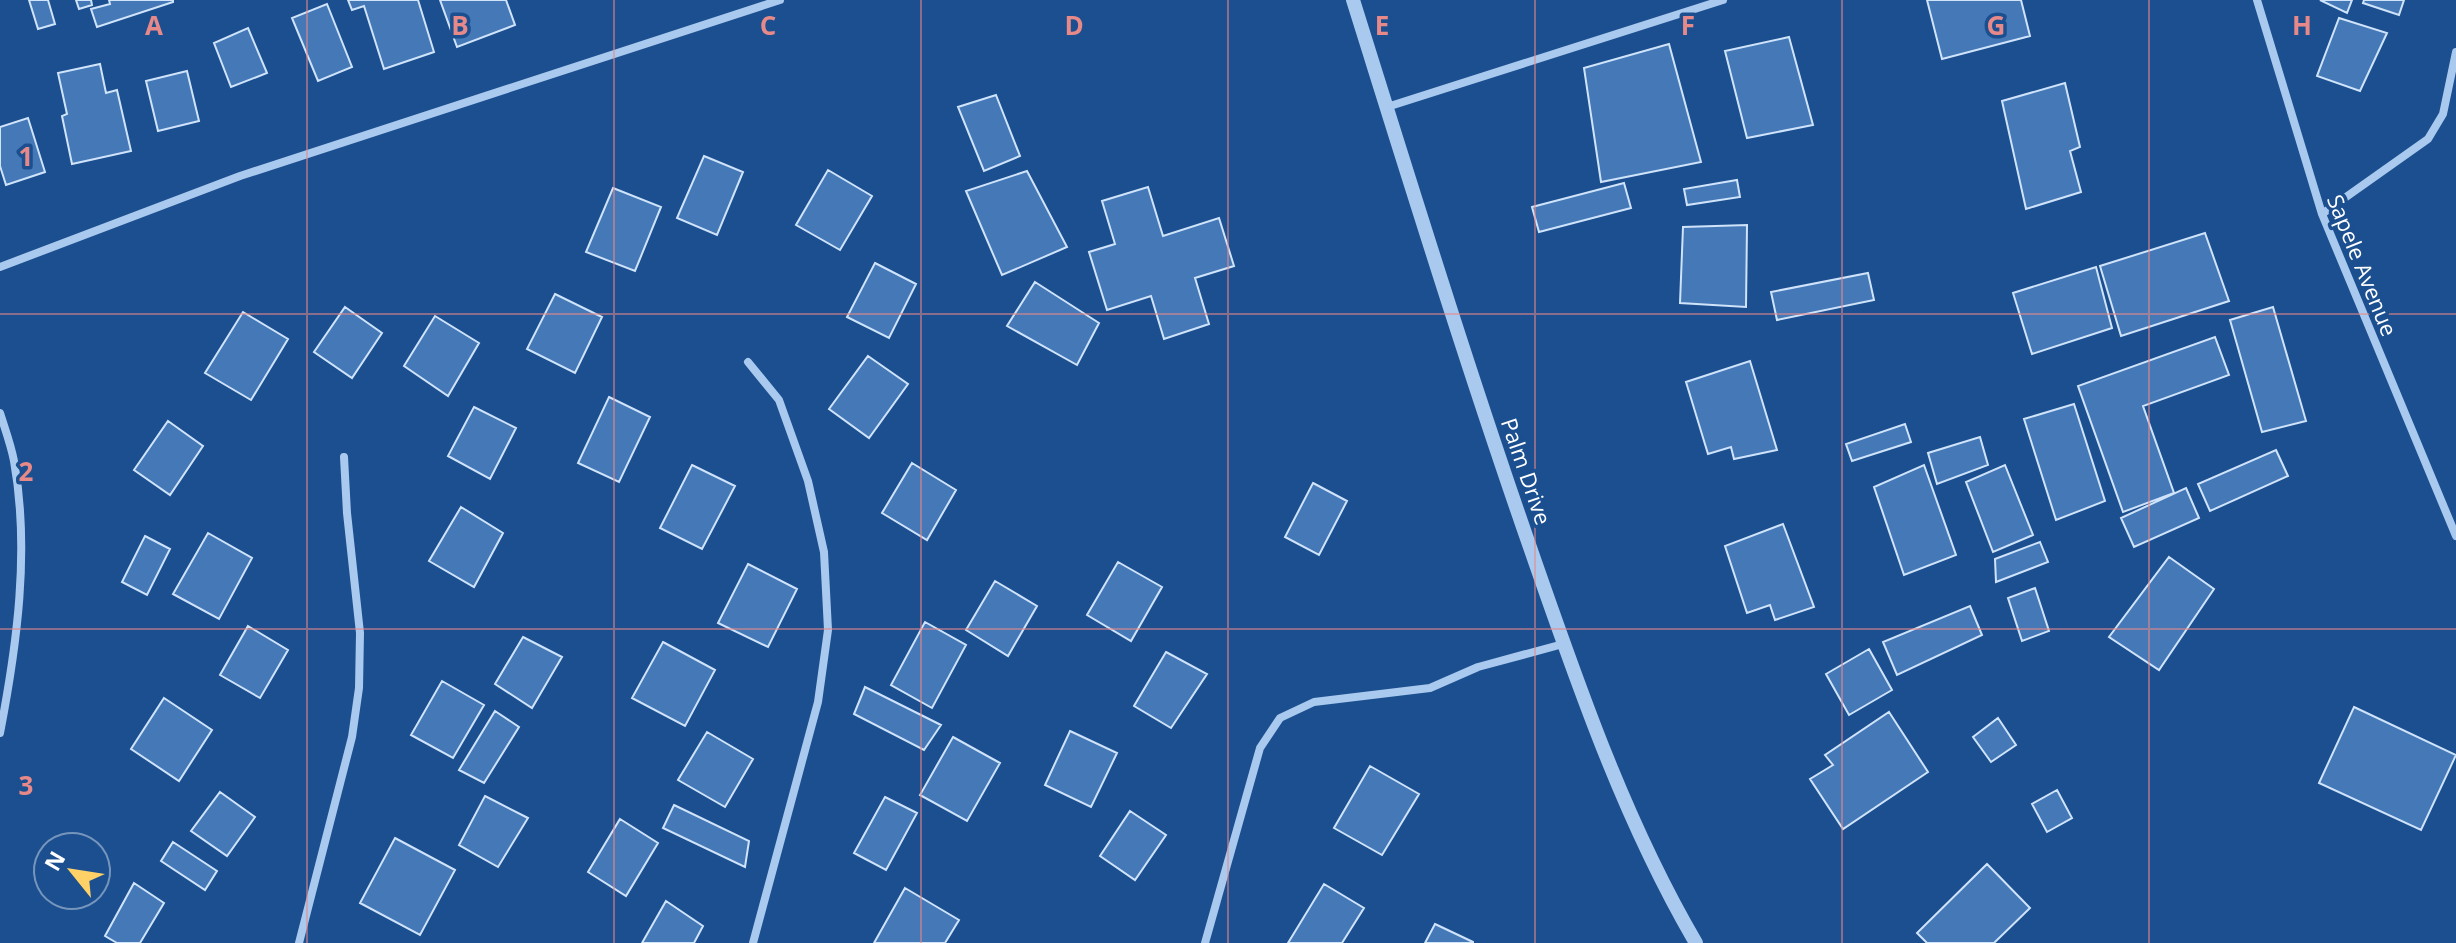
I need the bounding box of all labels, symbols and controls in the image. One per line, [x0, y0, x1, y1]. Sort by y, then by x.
text: A [145, 7, 163, 43]
text: B [451, 7, 469, 43]
text: C [760, 7, 776, 43]
text: D [1064, 7, 1084, 43]
text: E [1375, 7, 1389, 43]
text: F [1681, 7, 1695, 43]
text: G [1987, 7, 2005, 43]
text: H [2292, 7, 2312, 43]
text: 1 [19, 138, 33, 174]
street label: Sapele Avenue [2321, 190, 2405, 340]
street label: Palm Drive [1495, 414, 1559, 528]
text: 2 [19, 453, 34, 489]
text: 3 [19, 767, 33, 803]
north arrow [32, 831, 112, 911]
text: N [36, 845, 71, 876]

